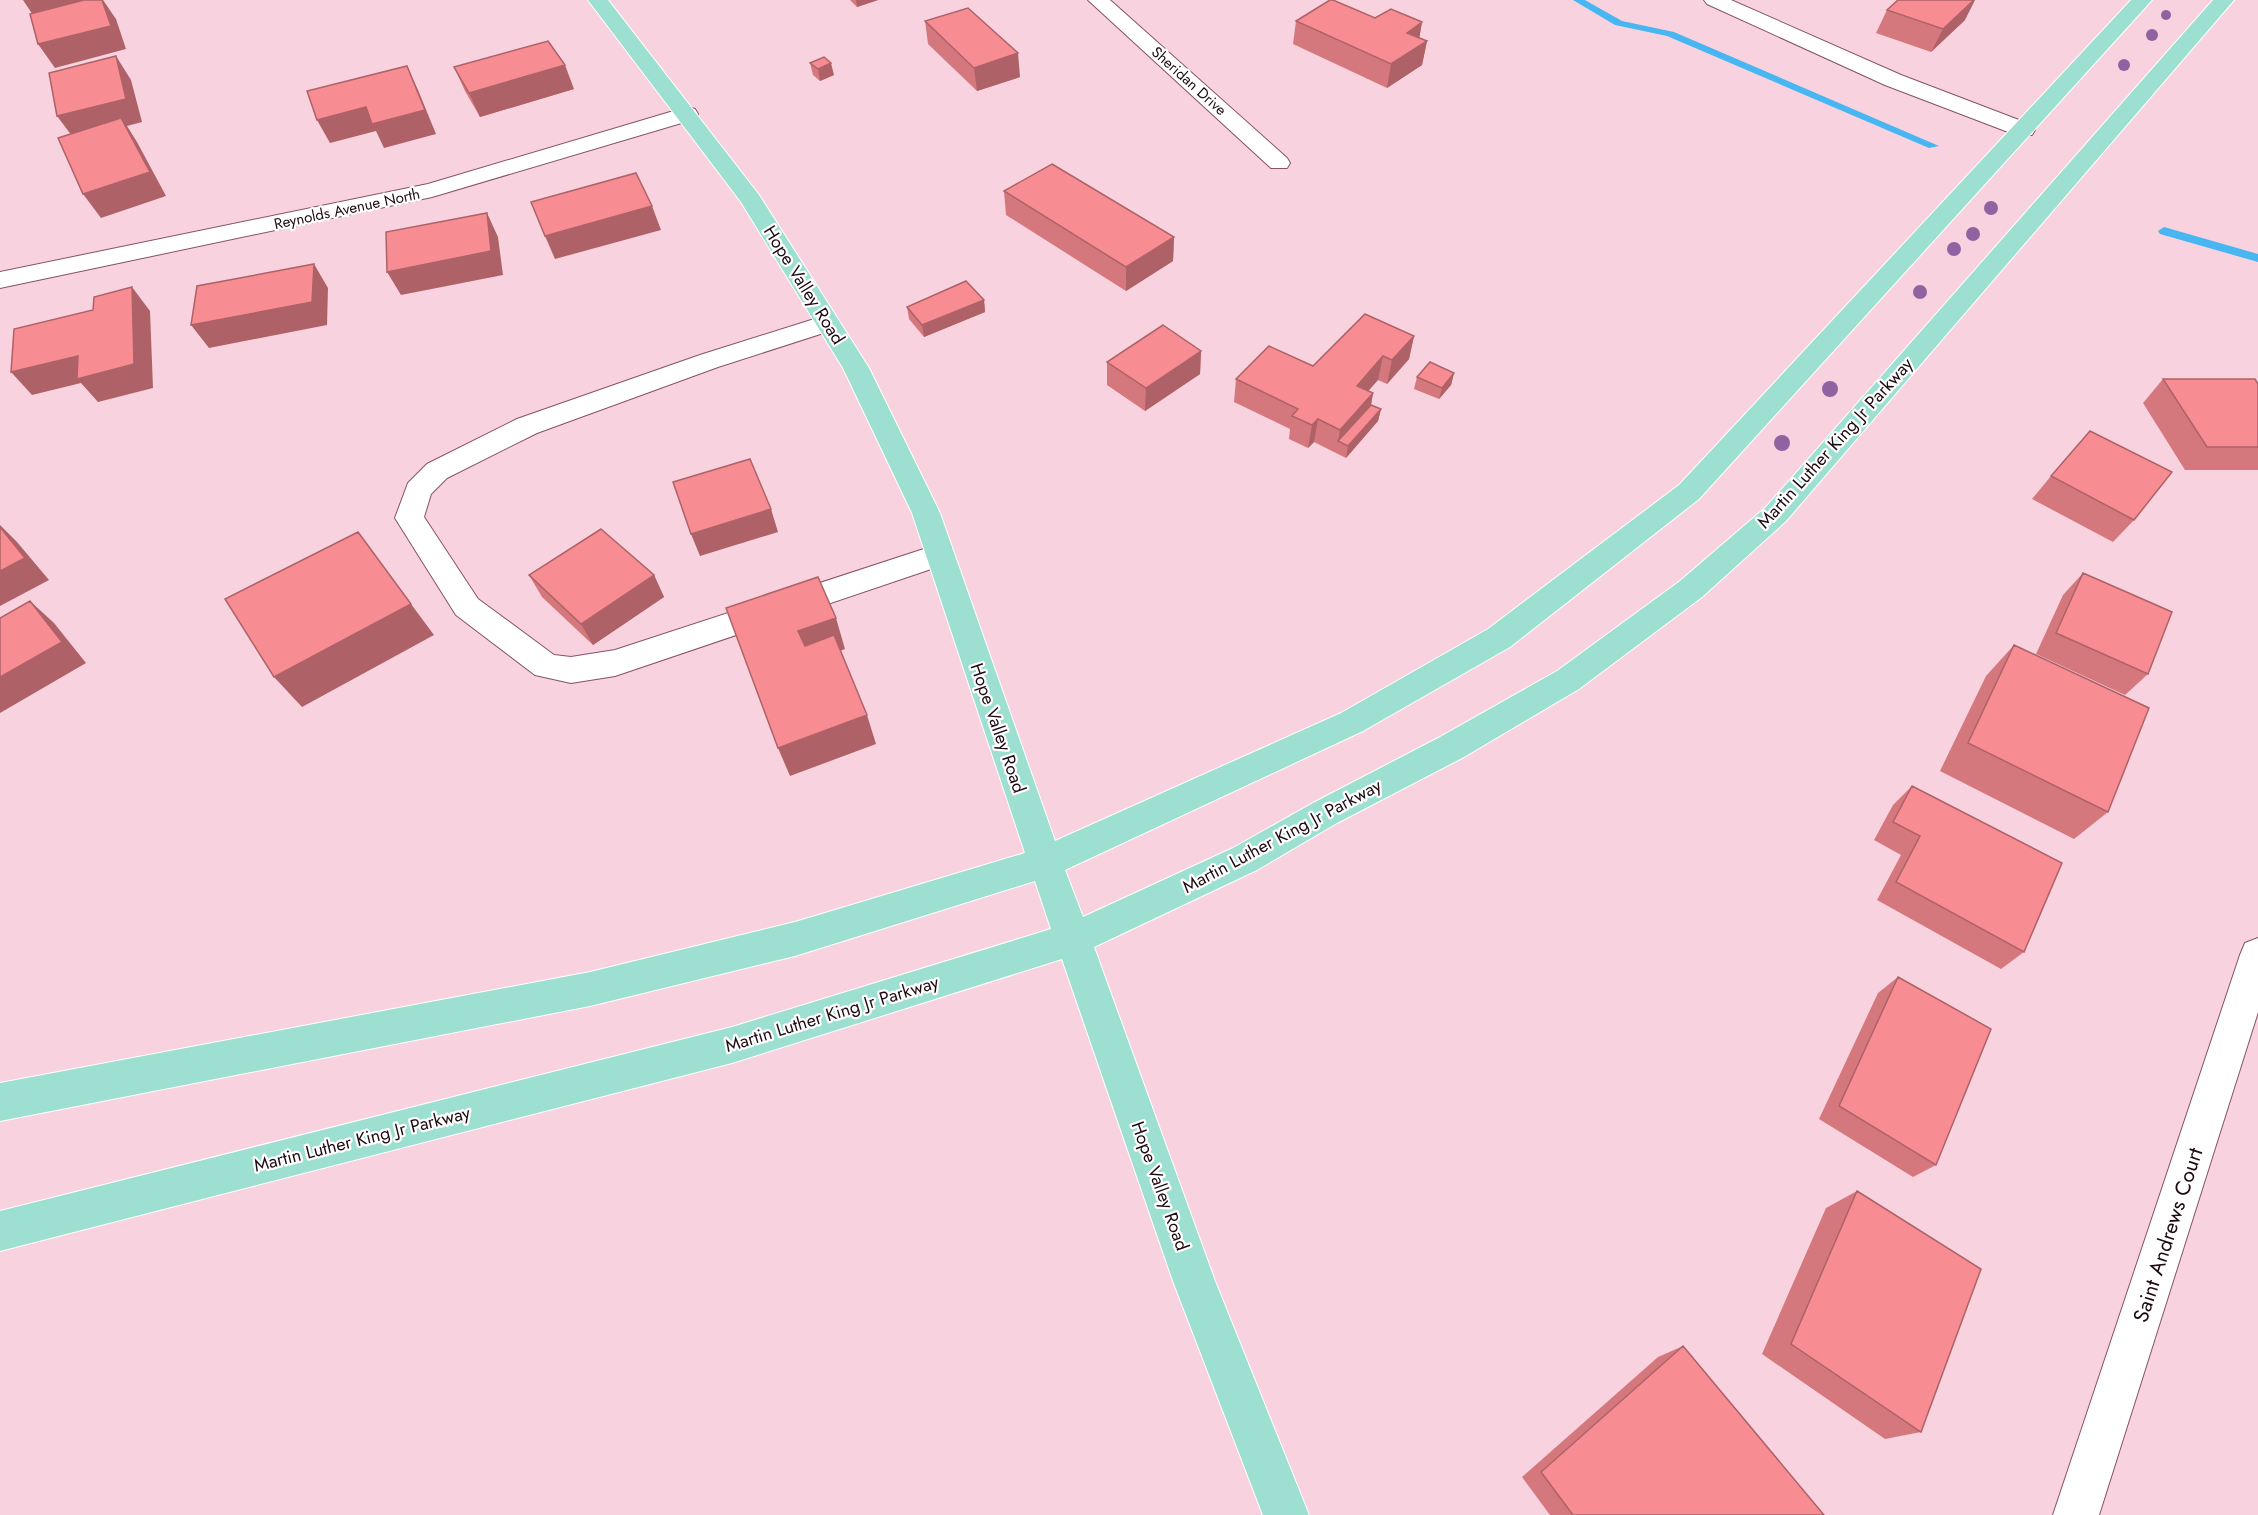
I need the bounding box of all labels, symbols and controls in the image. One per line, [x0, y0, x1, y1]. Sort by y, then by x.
street label: Sheridan Drive [1147, 41, 1232, 121]
street label: Reynolds Avenue North [272, 183, 422, 235]
street label: Hope Valley Road [757, 221, 851, 349]
street label: Martin Luther King Jr Parkway [1751, 352, 1919, 534]
street label: Hope Valley Road [964, 660, 1032, 796]
street label: Martin Luther King Jr Parkway [1178, 772, 1386, 900]
street label: Martin Luther King Jr Parkway [722, 969, 942, 1059]
street label: Martin Luther King Jr Parkway [251, 1100, 473, 1178]
street label: Hope Valley Road [1125, 1118, 1195, 1254]
street label: Saint Andrews Court [2126, 1144, 2210, 1326]

